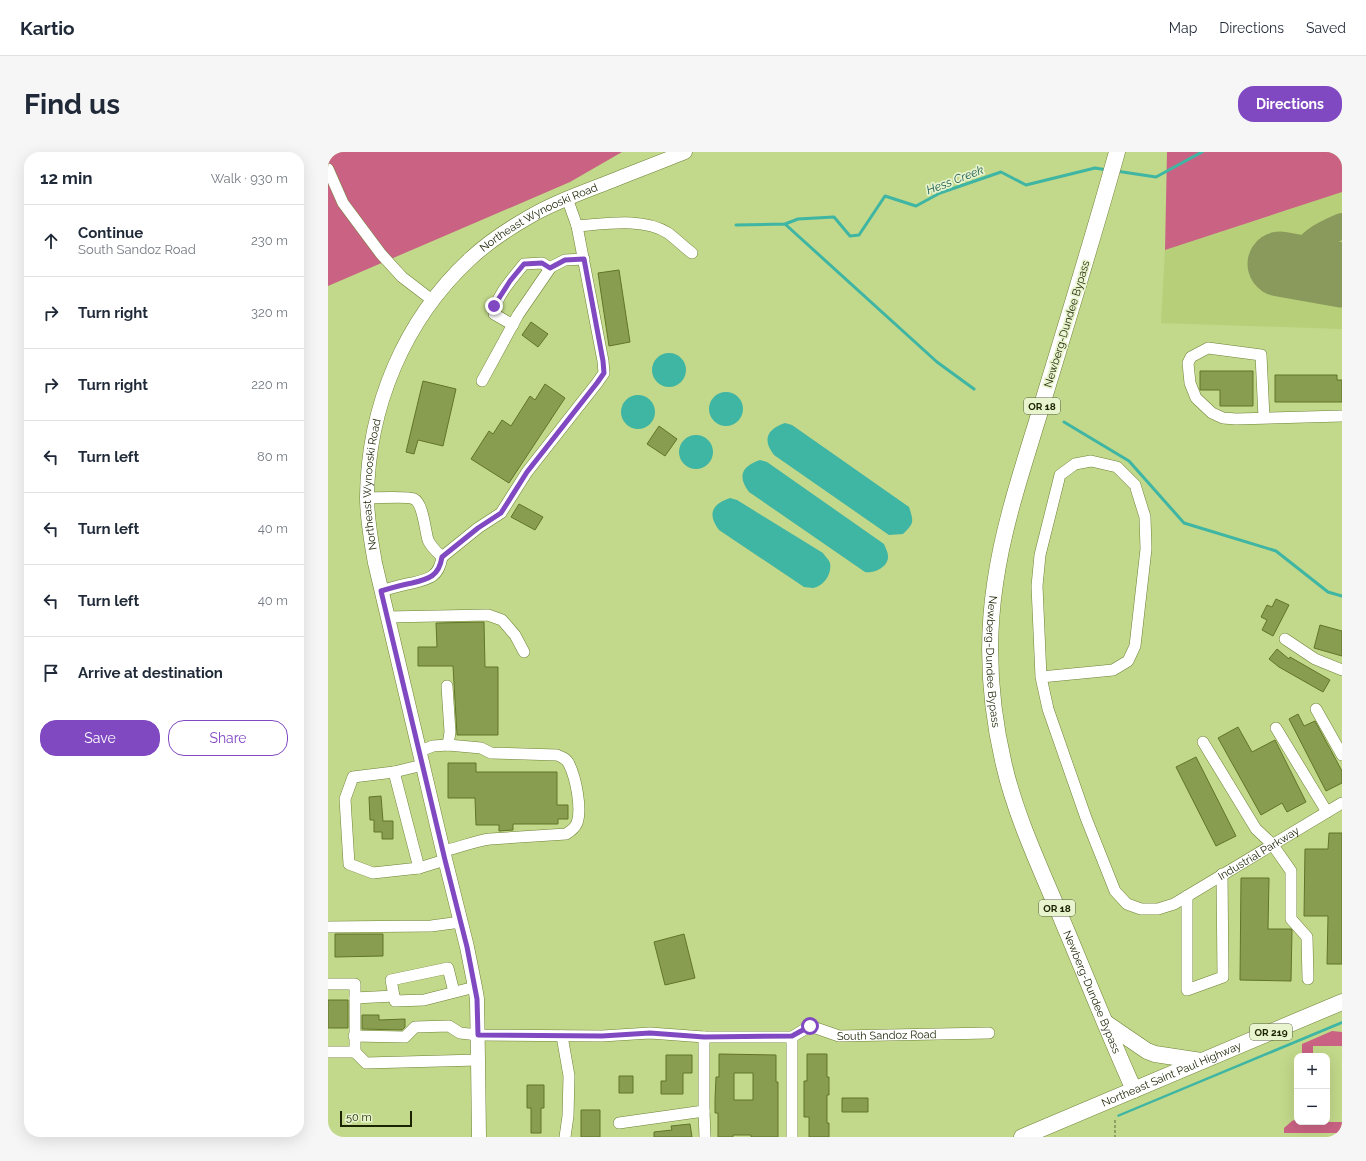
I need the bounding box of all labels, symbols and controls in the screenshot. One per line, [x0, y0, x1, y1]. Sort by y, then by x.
text: Kartio [20, 17, 75, 39]
text: Map [1169, 20, 1197, 36]
text: Directions [1219, 20, 1284, 36]
text: Saved [1306, 20, 1346, 36]
button: Directions [1238, 86, 1342, 122]
text: Find us [24, 88, 120, 121]
water label: Hess Creek [924, 162, 986, 197]
text: 12 min [40, 168, 93, 188]
text: Walk · 930 m [211, 171, 288, 186]
street label: Northeast Wynooski Road [477, 181, 600, 254]
text: Continue [78, 224, 143, 242]
icon: ahead [40, 230, 62, 252]
text: 230 m [251, 233, 288, 248]
text: South Sandoz Road [78, 242, 196, 257]
street label: Newberg-Dundee Bypass [1041, 259, 1093, 389]
route end [485, 297, 503, 315]
icon: right [40, 302, 62, 324]
text: Turn right [78, 304, 148, 322]
text: 320 m [251, 305, 288, 320]
icon: right [40, 374, 62, 396]
text: Turn right [78, 376, 148, 394]
text: 220 m [251, 377, 288, 392]
road number: OR 18 [1024, 398, 1060, 414]
street label: Northeast Wynooski Road [360, 417, 383, 551]
icon: left [40, 446, 62, 468]
text: Turn left [78, 448, 139, 466]
text: 80 m [257, 449, 288, 464]
icon: left [40, 518, 62, 540]
text: Turn left [78, 520, 139, 538]
text: 40 m [258, 521, 288, 536]
icon: left [40, 590, 62, 612]
text: Turn left [78, 592, 139, 610]
text: 40 m [258, 593, 288, 608]
street label: Newberg-Dundee Bypass [984, 595, 1003, 728]
icon: arrive [40, 662, 62, 684]
text: Arrive at destination [78, 664, 223, 682]
button: Save [40, 720, 160, 756]
button: Share [168, 720, 288, 756]
street label: Industrial Parkway [1216, 824, 1302, 883]
road number: OR 18 [1039, 900, 1075, 916]
street label: Newberg-Dundee Bypass [1061, 928, 1124, 1055]
route start [801, 1017, 819, 1035]
road number: OR 219 [1250, 1024, 1292, 1040]
street label: South Sandoz Road [837, 1028, 937, 1043]
street label: Northeast Saint Paul Highway [1100, 1039, 1243, 1109]
map controls [1294, 1053, 1330, 1125]
button: + [1294, 1053, 1330, 1089]
button: − [1294, 1089, 1330, 1125]
scale bar [340, 1109, 412, 1128]
text: 50 m [346, 1111, 372, 1124]

